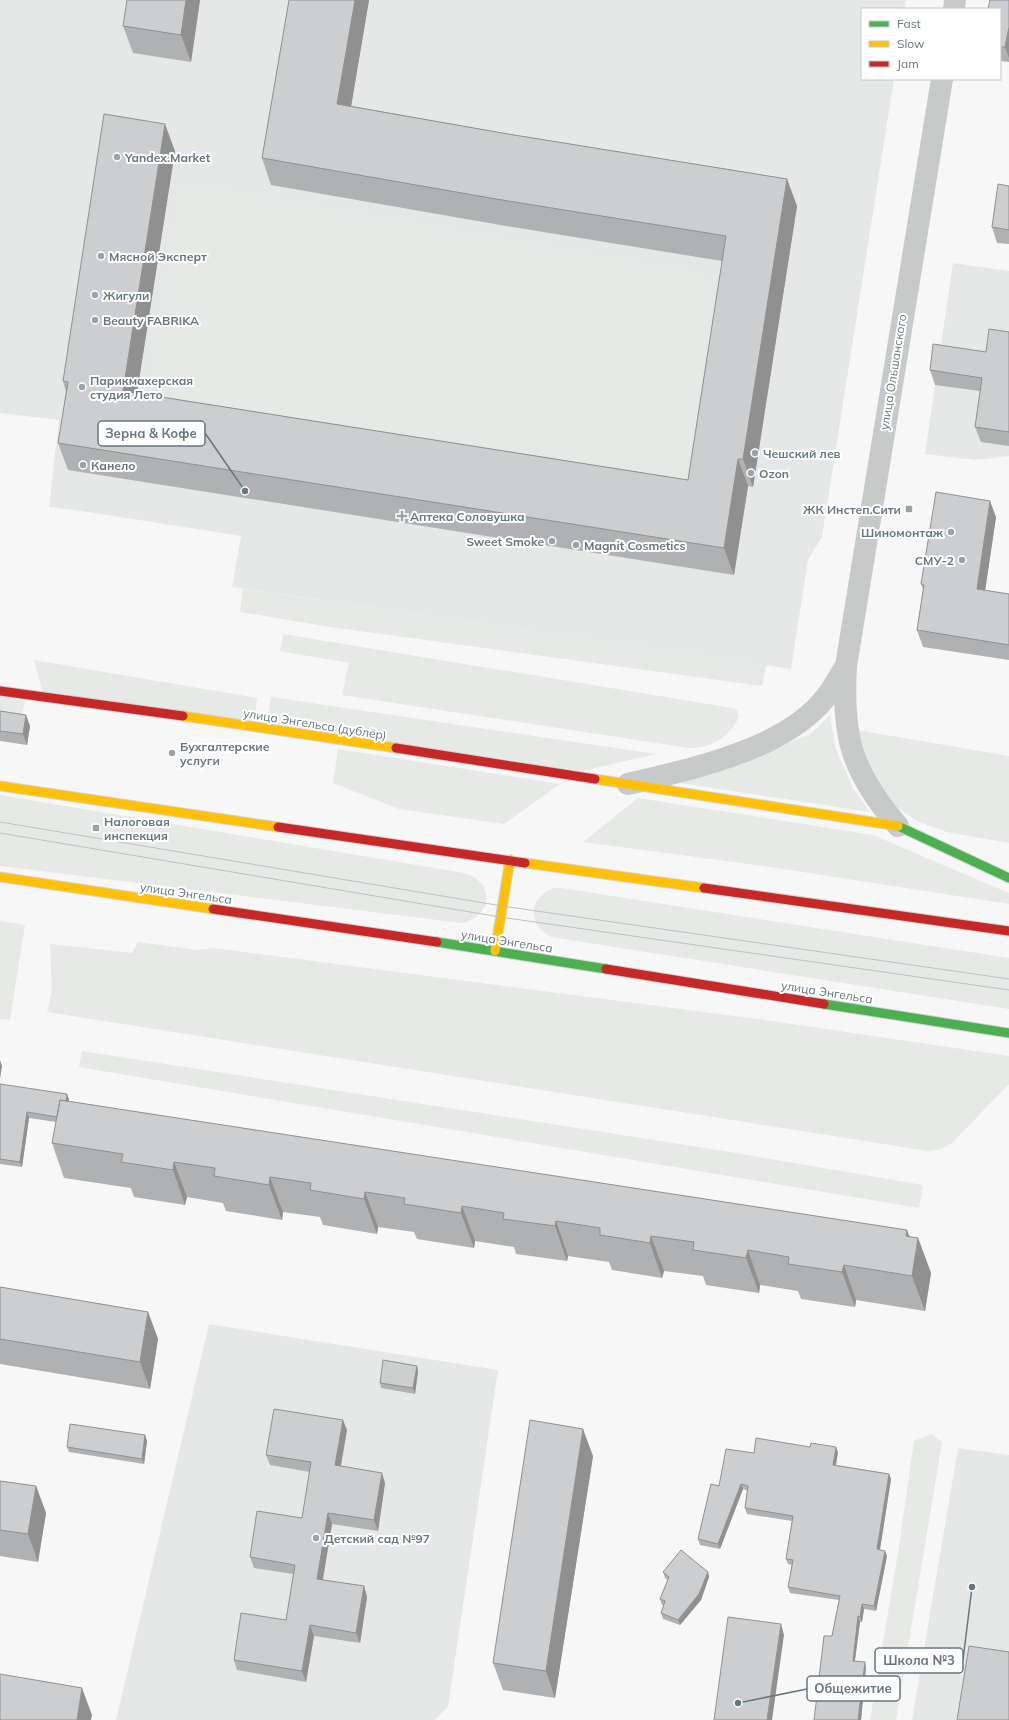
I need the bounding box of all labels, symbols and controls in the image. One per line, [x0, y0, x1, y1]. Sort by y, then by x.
legend [861, 8, 1001, 80]
text: Fast [897, 16, 921, 31]
text: Slow [897, 36, 925, 51]
text: Jam [897, 56, 919, 71]
place label: Yandex.Market [124, 150, 211, 165]
marker: Yandex.Market [112, 152, 122, 162]
place label: Мясной Эксперт [109, 249, 207, 264]
marker: Мясной Эксперт [96, 251, 106, 261]
place label: Жигули [103, 288, 149, 303]
marker: Жигули [90, 290, 100, 300]
place label: Beauty FABRIKA [103, 313, 199, 328]
street label: улица Ольшанского [876, 313, 910, 431]
marker: Beauty FABRIKA [90, 315, 100, 325]
place label: Парикмаxерская студия Лето [90, 373, 193, 402]
marker: Парикмаxерская студия Лето [77, 382, 87, 392]
callout: Зерна & Кофе [98, 421, 205, 446]
text: Зерна & Кофе [105, 425, 197, 441]
place label: Чешский лев [763, 446, 841, 461]
marker: Чешский лев [750, 448, 760, 458]
place label: Канело [91, 458, 136, 473]
marker: Канело [78, 460, 88, 470]
place label: Ozon [759, 466, 789, 481]
marker: Ozon [746, 468, 756, 478]
place label: ЖК Инстеп.Сити [803, 502, 901, 517]
marker: ЖК Инстеп.Сити [904, 504, 914, 514]
place label: Аптека Соловушка [410, 509, 525, 524]
marker: Аптека Соловушка [397, 511, 407, 521]
place label: Шиномонтаж [861, 525, 944, 540]
marker: Шиномонтаж [946, 527, 956, 537]
place label: Sweet Smoke [466, 534, 544, 549]
marker: Sweet Smoke [547, 536, 557, 546]
place label: Magnit Cosmetics [584, 538, 686, 553]
marker: Magnit Cosmetics [571, 540, 581, 550]
place label: СМУ-2 [915, 553, 954, 568]
marker: СМУ-2 [957, 555, 967, 565]
street label: улица Энгельса (дублёр) [242, 705, 388, 743]
place label: Бухгалтерские услуги [180, 739, 270, 768]
marker: Бухгалтерские услуги [167, 748, 177, 758]
place label: Налоговая инспекция [104, 814, 170, 843]
marker: Налоговая инспекция [91, 823, 101, 833]
street label: улица Энгельса [139, 879, 233, 907]
street label: улица Энгельса [460, 926, 554, 956]
street label: улица Энгельса [780, 977, 874, 1007]
place label: Детский сад №97 [324, 1531, 430, 1546]
marker: Детский сад №97 [311, 1533, 321, 1543]
callout: Школа №3 [875, 1648, 963, 1673]
text: Школа №3 [883, 1652, 955, 1668]
callout: Общежитие [807, 1676, 900, 1701]
text: Общежитие [814, 1680, 892, 1696]

